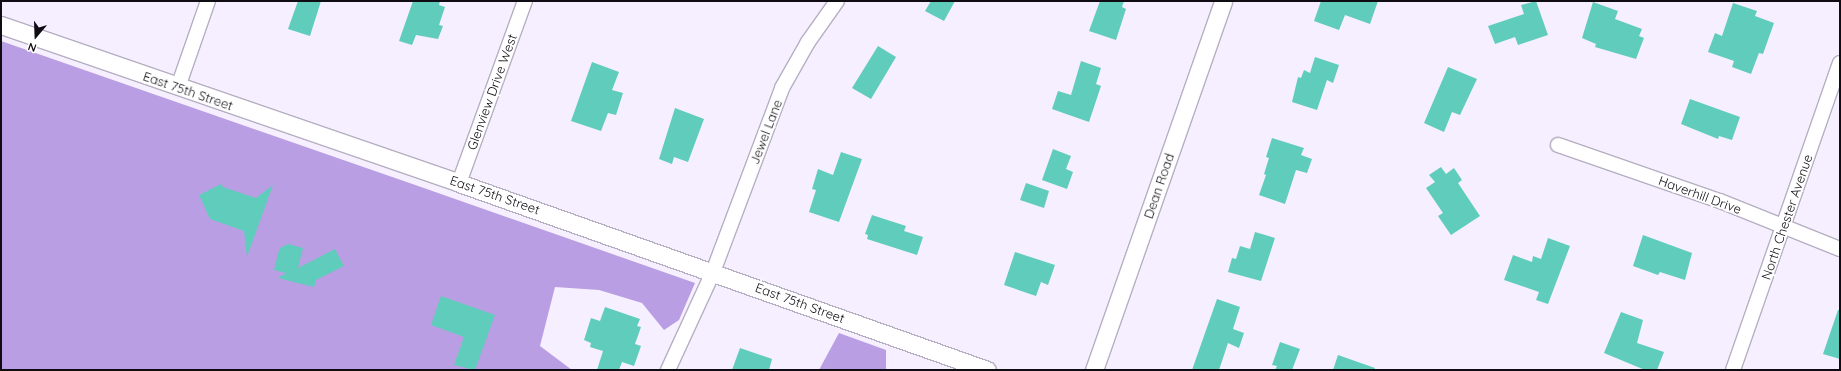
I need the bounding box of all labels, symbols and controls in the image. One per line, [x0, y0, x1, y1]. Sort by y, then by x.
north arrow [16, 16, 56, 56]
street label: Glenview Drive West [464, 32, 520, 152]
text: N [26, 39, 38, 55]
street label: East 75th Street [141, 68, 235, 114]
street label: Jewel Lane [747, 97, 785, 167]
street label: Dean Road [1141, 151, 1177, 221]
street label: North Chester Avenue [1758, 152, 1816, 282]
street label: East 75th Street [448, 172, 542, 218]
street label: Haverhill Drive [1656, 173, 1744, 217]
street label: East 75th Street [753, 280, 847, 326]

